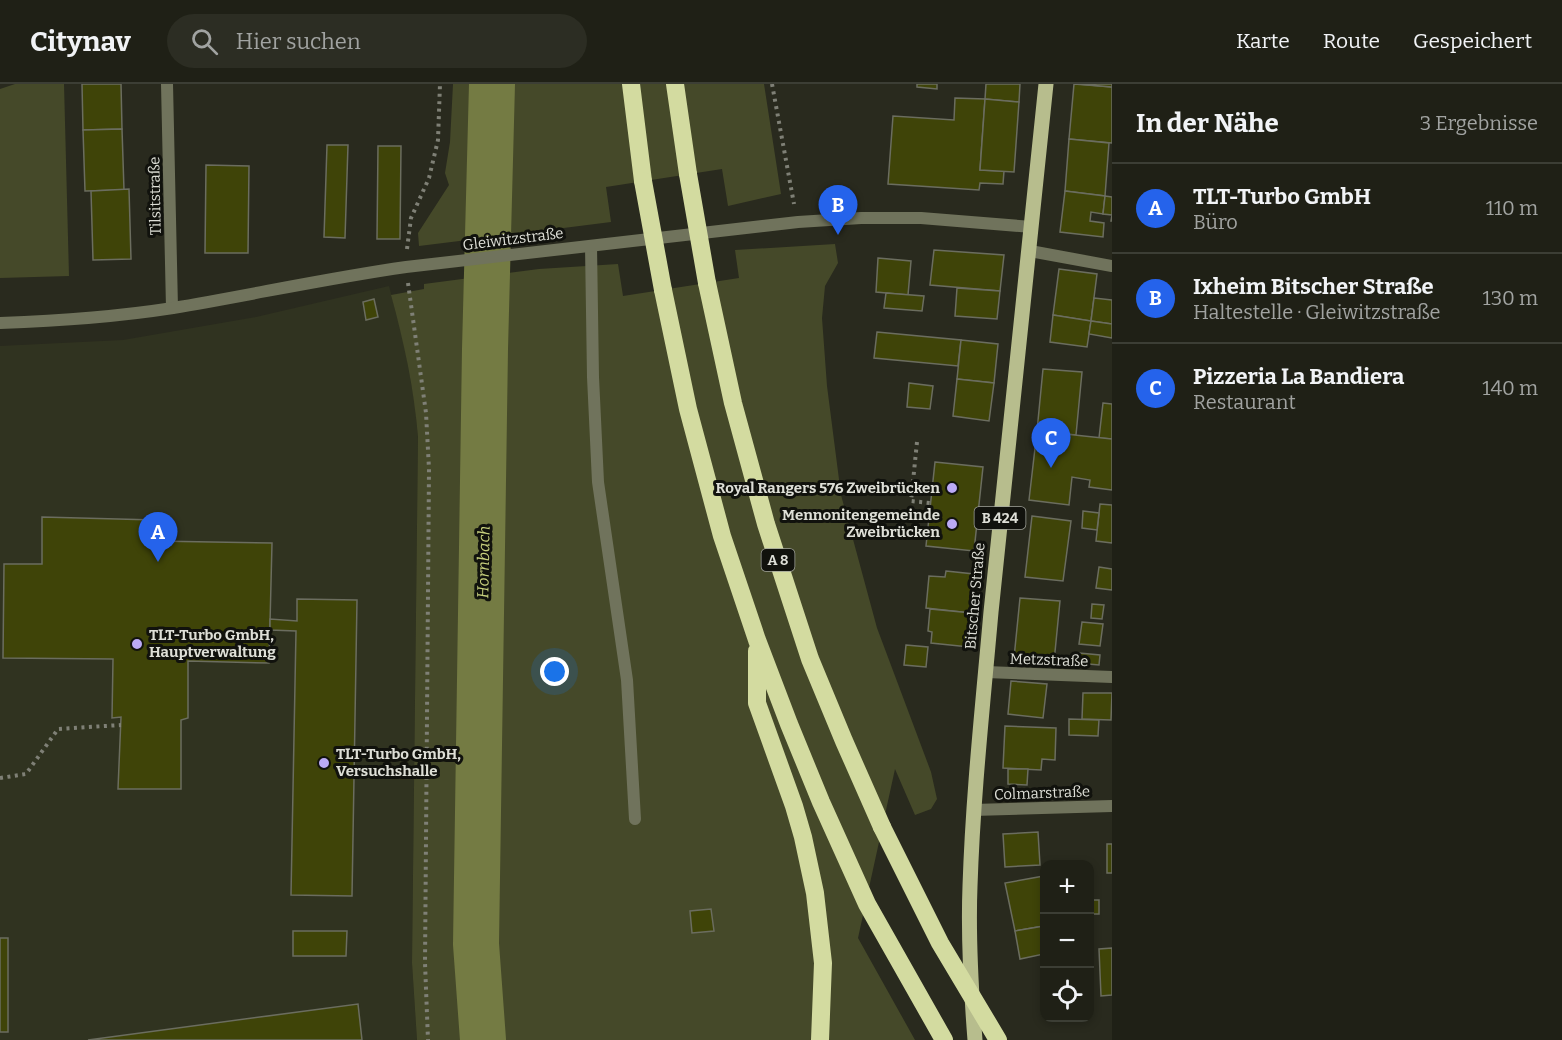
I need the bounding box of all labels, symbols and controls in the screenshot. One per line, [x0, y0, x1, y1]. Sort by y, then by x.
search box [167, 14, 587, 68]
text: Citynav [30, 25, 131, 58]
icon: search [188, 25, 221, 58]
text: Hier suchen [236, 28, 361, 55]
text: Karte [1236, 28, 1290, 54]
text: Route [1323, 28, 1380, 54]
text: Gespeichert [1413, 28, 1532, 54]
text: In der Nähe [1136, 108, 1279, 139]
text: 3 Ergebnisse [1420, 111, 1538, 135]
street label: Tilsitstraße [145, 156, 165, 236]
text: TLT-Turbo GmbH [1193, 183, 1371, 210]
pin: B [818, 186, 858, 235]
text: A [1148, 196, 1163, 220]
text: 110 m [1486, 196, 1538, 220]
text: Büro [1193, 210, 1238, 234]
street label: Gleiwitzstraße [462, 224, 564, 254]
text: Ixheim Bitscher Straße [1193, 273, 1434, 300]
text: B [1149, 286, 1162, 310]
text: 130 m [1483, 286, 1538, 310]
text: Haltestelle · Gleiwitzstraße [1193, 300, 1440, 324]
text: Pizzeria La Bandiera [1193, 363, 1404, 390]
text: C [1149, 376, 1162, 400]
text: 140 m [1482, 376, 1538, 400]
text: Restaurant [1193, 390, 1296, 414]
pin: C [1032, 418, 1070, 468]
place label: Royal Rangers 576 Zweibrücken [715, 479, 940, 497]
marker: Royal Rangers 576 Zweibrücken [945, 481, 959, 495]
place label: Mennonitengemeinde Zweibrücken [782, 506, 940, 541]
road number: B 424 [974, 507, 1026, 529]
pin: A [138, 512, 178, 562]
marker: Mennonitengemeinde Zweibrücken [945, 517, 959, 531]
water label: Hornbach [473, 526, 494, 598]
street label: Bitscher Straße [961, 542, 989, 650]
road number: A 8 [762, 549, 794, 571]
place label: TLT-Turbo GmbH, Hauptverwaltung [149, 626, 276, 661]
marker: TLT-Turbo GmbH, Hauptverwaltung [130, 637, 144, 651]
street label: Metzstraße [1009, 650, 1089, 670]
your location [540, 657, 569, 686]
place label: TLT-Turbo GmbH, Versuchshalle [336, 745, 461, 780]
marker: TLT-Turbo GmbH, Versuchshalle [317, 756, 331, 770]
street label: Colmarstraße [994, 782, 1090, 804]
map controls [1040, 860, 1094, 1022]
button: + [1040, 860, 1094, 914]
button: − [1040, 914, 1094, 968]
button: locate [1040, 968, 1094, 1022]

